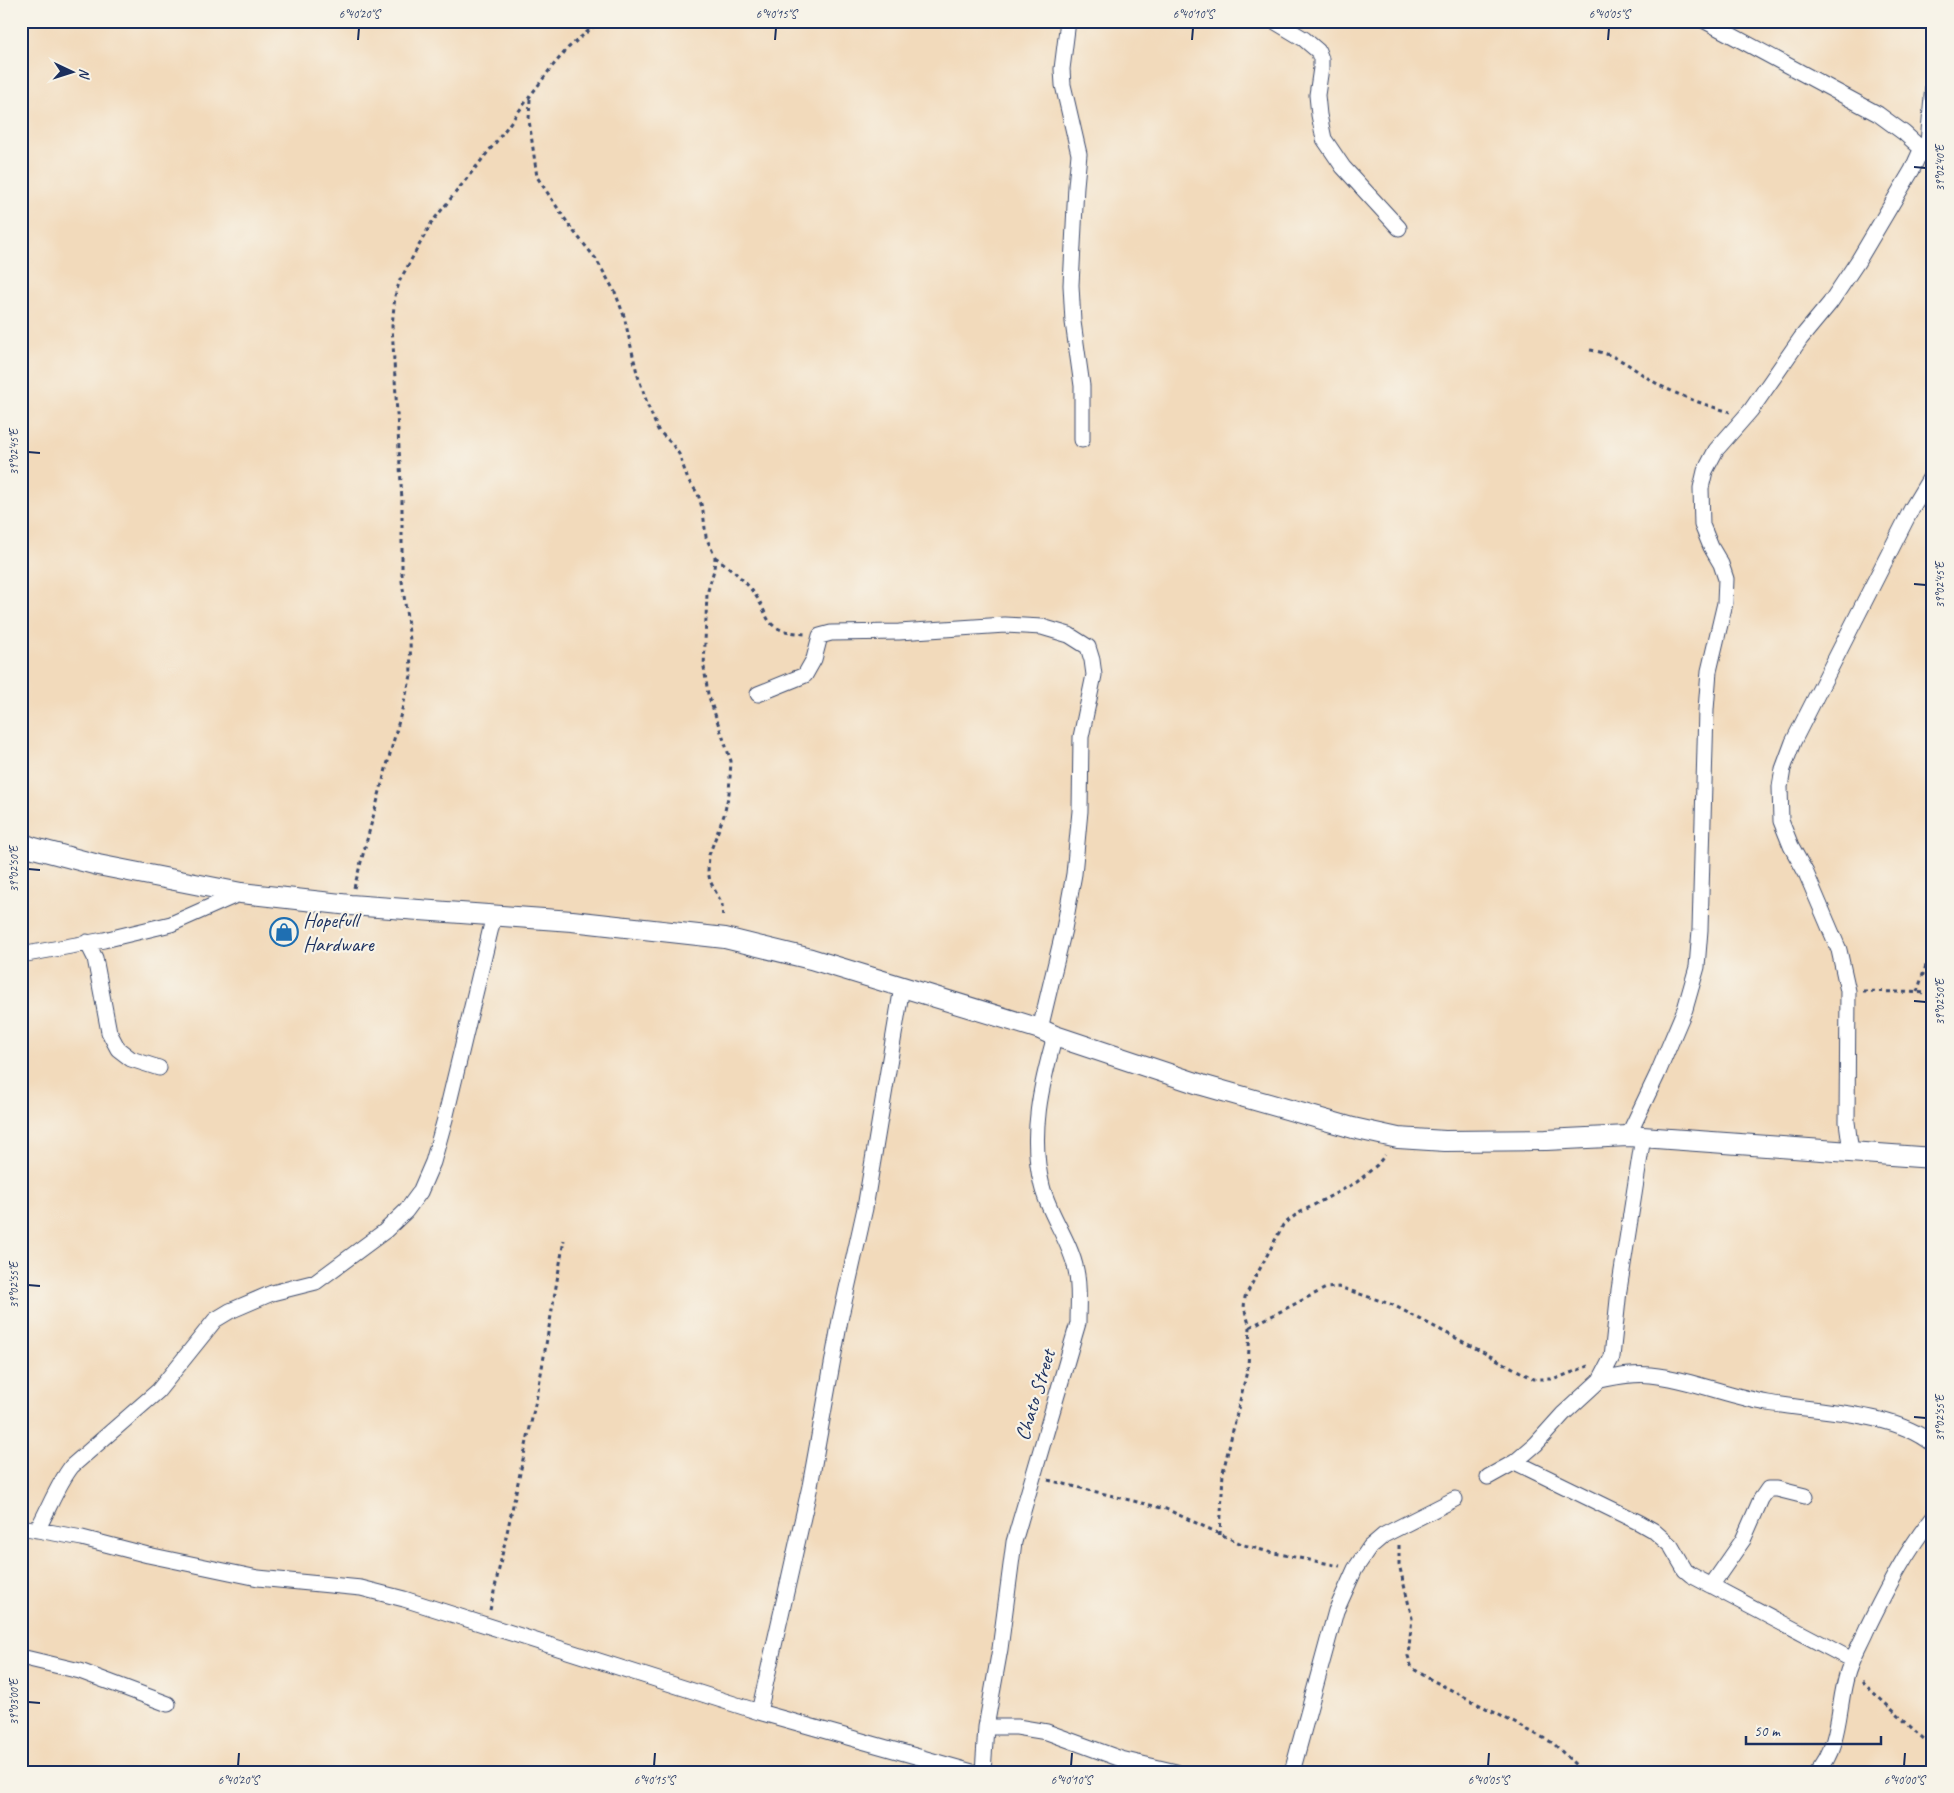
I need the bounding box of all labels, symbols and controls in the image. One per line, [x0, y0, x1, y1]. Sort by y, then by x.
text: 6°40'20"S [339, 6, 381, 22]
text: 6°40'15"S [756, 6, 798, 22]
text: 6°40'10"S [1173, 6, 1215, 22]
text: 6°40'05"S [1589, 6, 1631, 22]
north arrow [48, 48, 98, 98]
text: N [76, 68, 93, 80]
text: 39°02'40"E [1932, 143, 1948, 191]
text: 39°02'45"E [6, 427, 22, 475]
text: 39°02'45"E [1932, 560, 1948, 608]
text: 39°02'50"E [6, 844, 22, 892]
place label: Hopefull Hardware [303, 907, 375, 957]
shop icon: Hopefull Hardware [269, 917, 299, 947]
text: 39°02'50"E [1932, 977, 1948, 1025]
text: 39°02'55"E [6, 1260, 22, 1308]
street label: Chato Street [1009, 1344, 1062, 1444]
text: 39°02'55"E [1932, 1393, 1948, 1441]
text: 39°03'00"E [6, 1677, 22, 1725]
scale bar [1746, 1713, 1882, 1745]
text: 50 m [1754, 1722, 1781, 1741]
text: 6°40'20"S [218, 1772, 260, 1788]
text: 6°40'15"S [634, 1772, 676, 1788]
text: 6°40'10"S [1051, 1772, 1093, 1788]
text: 6°40'05"S [1468, 1772, 1510, 1788]
text: 6°40'00"S [1884, 1772, 1926, 1788]

